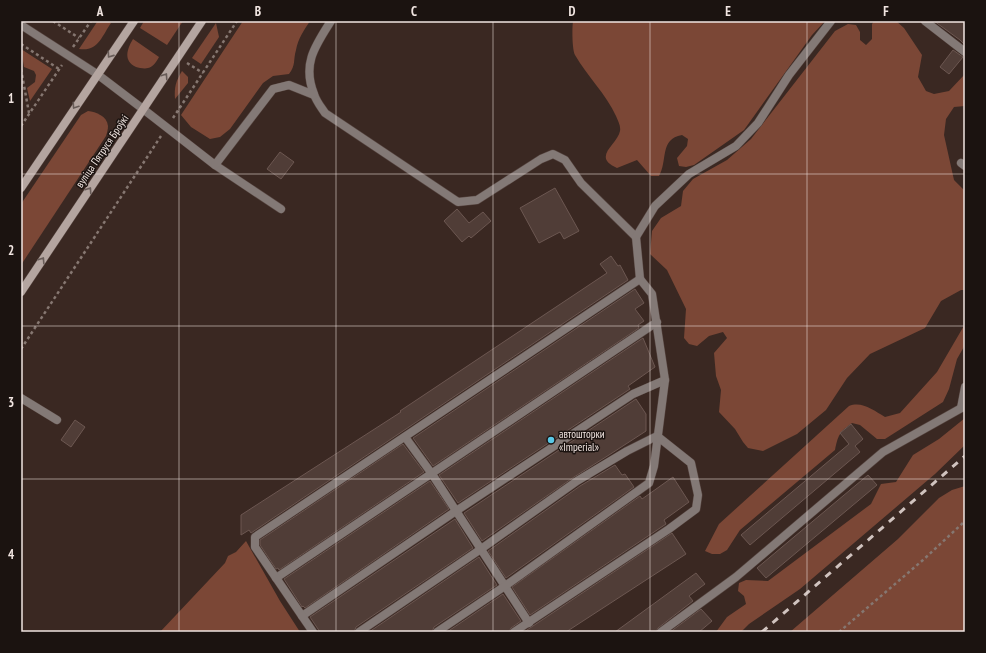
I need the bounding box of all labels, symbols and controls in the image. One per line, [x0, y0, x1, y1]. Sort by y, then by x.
text: A [96, 3, 104, 20]
text: B [255, 3, 261, 20]
text: C [411, 3, 417, 20]
text: D [569, 3, 576, 20]
text: E [725, 3, 731, 20]
text: F [883, 3, 889, 20]
one-way arrow [107, 51, 115, 58]
one-way arrow [160, 73, 168, 80]
text: 1 [8, 90, 14, 107]
one-way arrow [73, 102, 80, 109]
street label: вуліца Пятруся Броўкі [72, 112, 132, 190]
one-way arrow [84, 187, 92, 194]
text: 2 [8, 242, 14, 259]
one-way arrow [37, 257, 45, 264]
text: 3 [8, 394, 14, 411]
place label: автошторки «Imperial» [559, 427, 605, 454]
marker: автошторки «Imperial» [546, 435, 556, 445]
text: 4 [8, 546, 15, 563]

